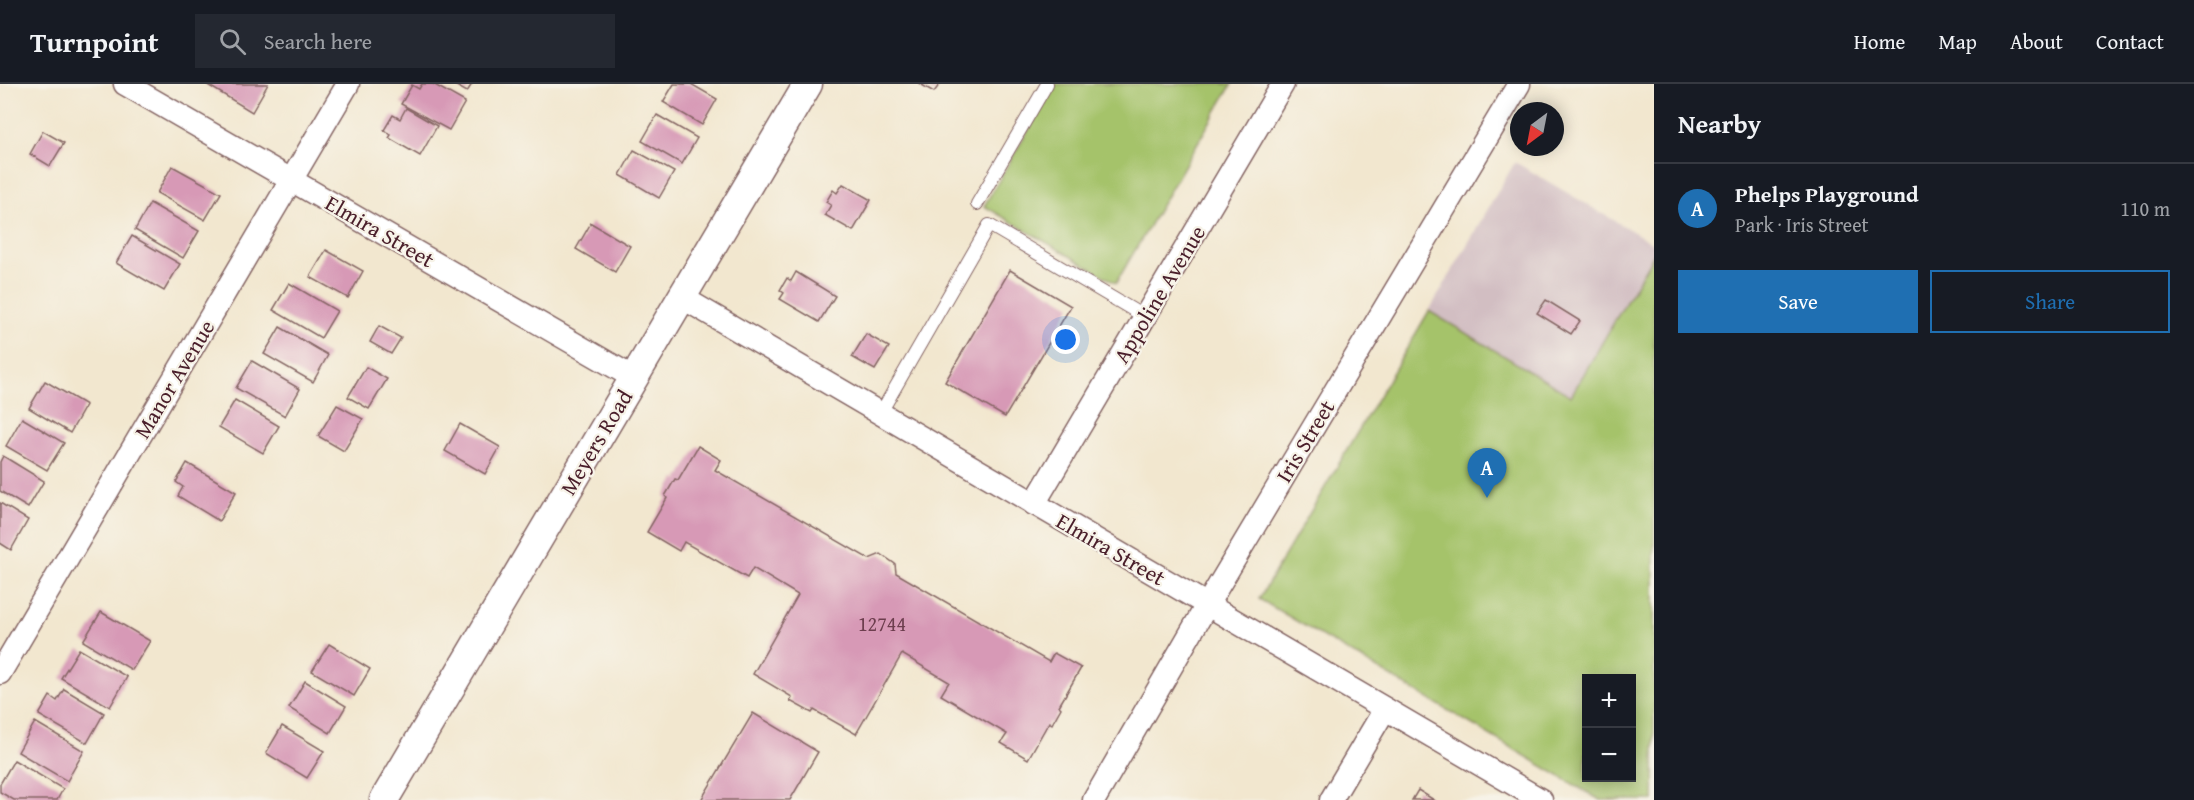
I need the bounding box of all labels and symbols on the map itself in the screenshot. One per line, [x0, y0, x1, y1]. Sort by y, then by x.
north arrow [1510, 102, 1564, 156]
street label: Elmira Street [320, 187, 441, 275]
street label: Appoline Avenue [1105, 219, 1213, 369]
street label: Manor Avenue [126, 314, 222, 444]
your location [1051, 325, 1080, 354]
street label: Meyers Road [552, 383, 640, 501]
street label: Iris Street [1268, 393, 1342, 488]
pin: A [1468, 448, 1506, 498]
street label: Elmira Street [1051, 505, 1172, 593]
house number: 12744 [858, 609, 906, 638]

